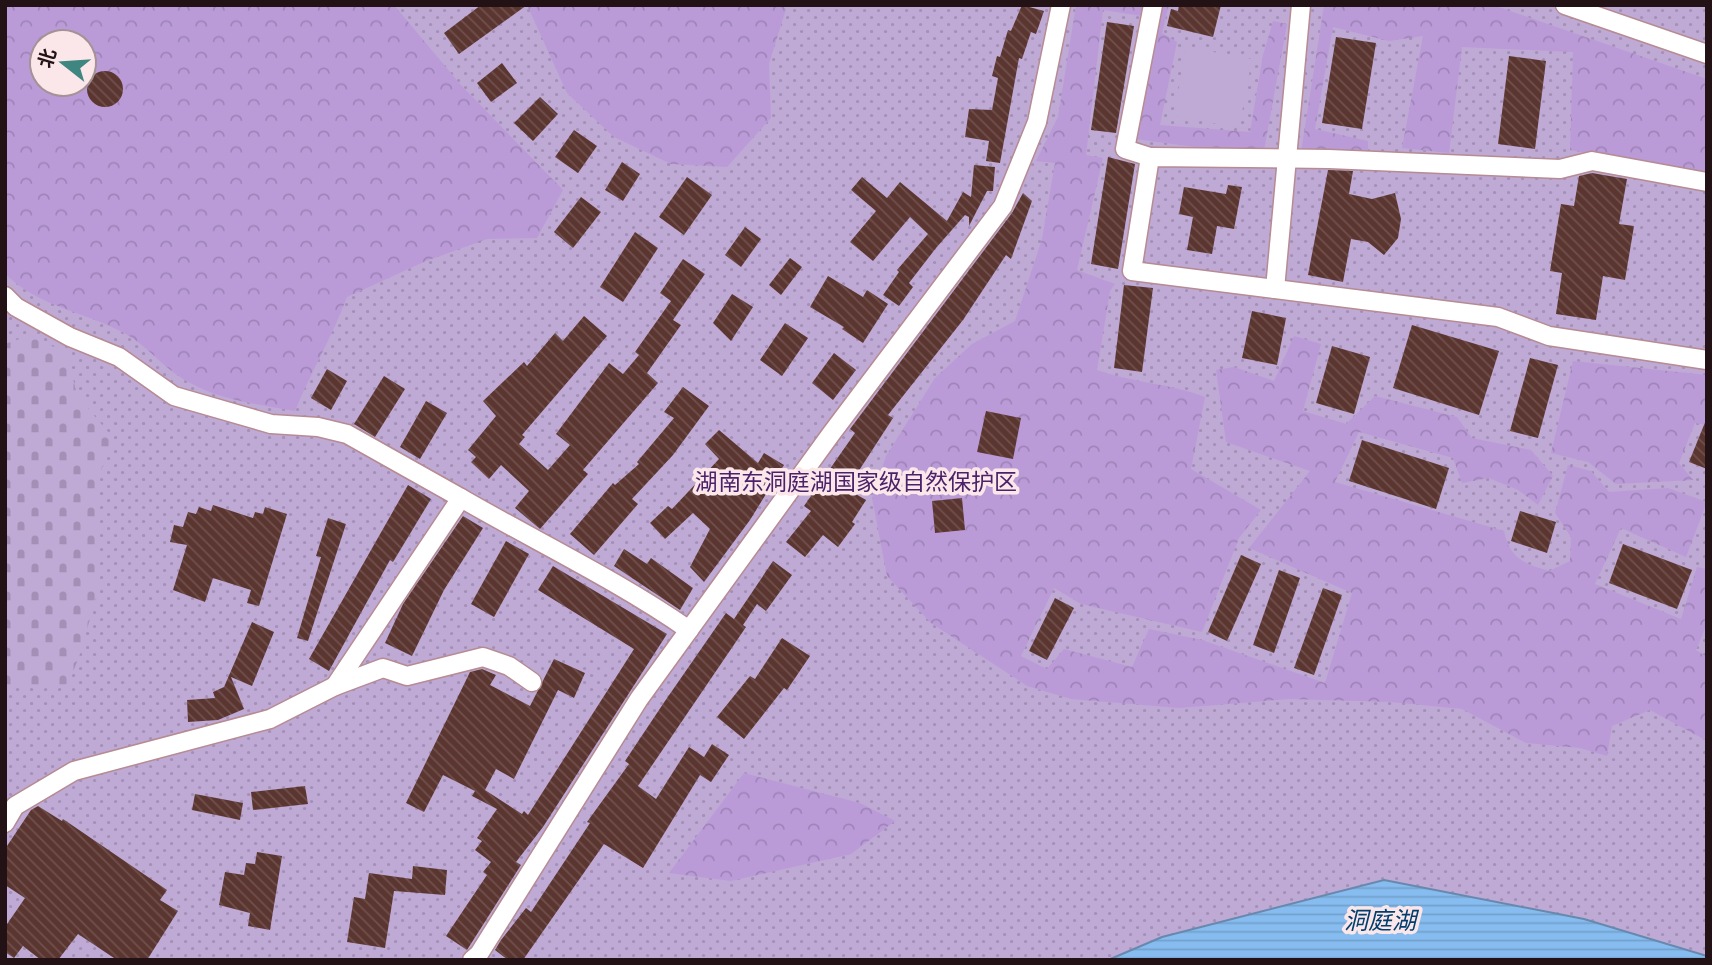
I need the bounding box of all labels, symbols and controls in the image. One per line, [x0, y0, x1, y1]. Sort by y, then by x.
north arrow [28, 28, 98, 98]
text: 北 [33, 46, 60, 70]
park label: 湖南东洞庭湖国家级自然保护区 [695, 469, 1017, 495]
water label: 洞庭湖 [1344, 907, 1420, 935]

